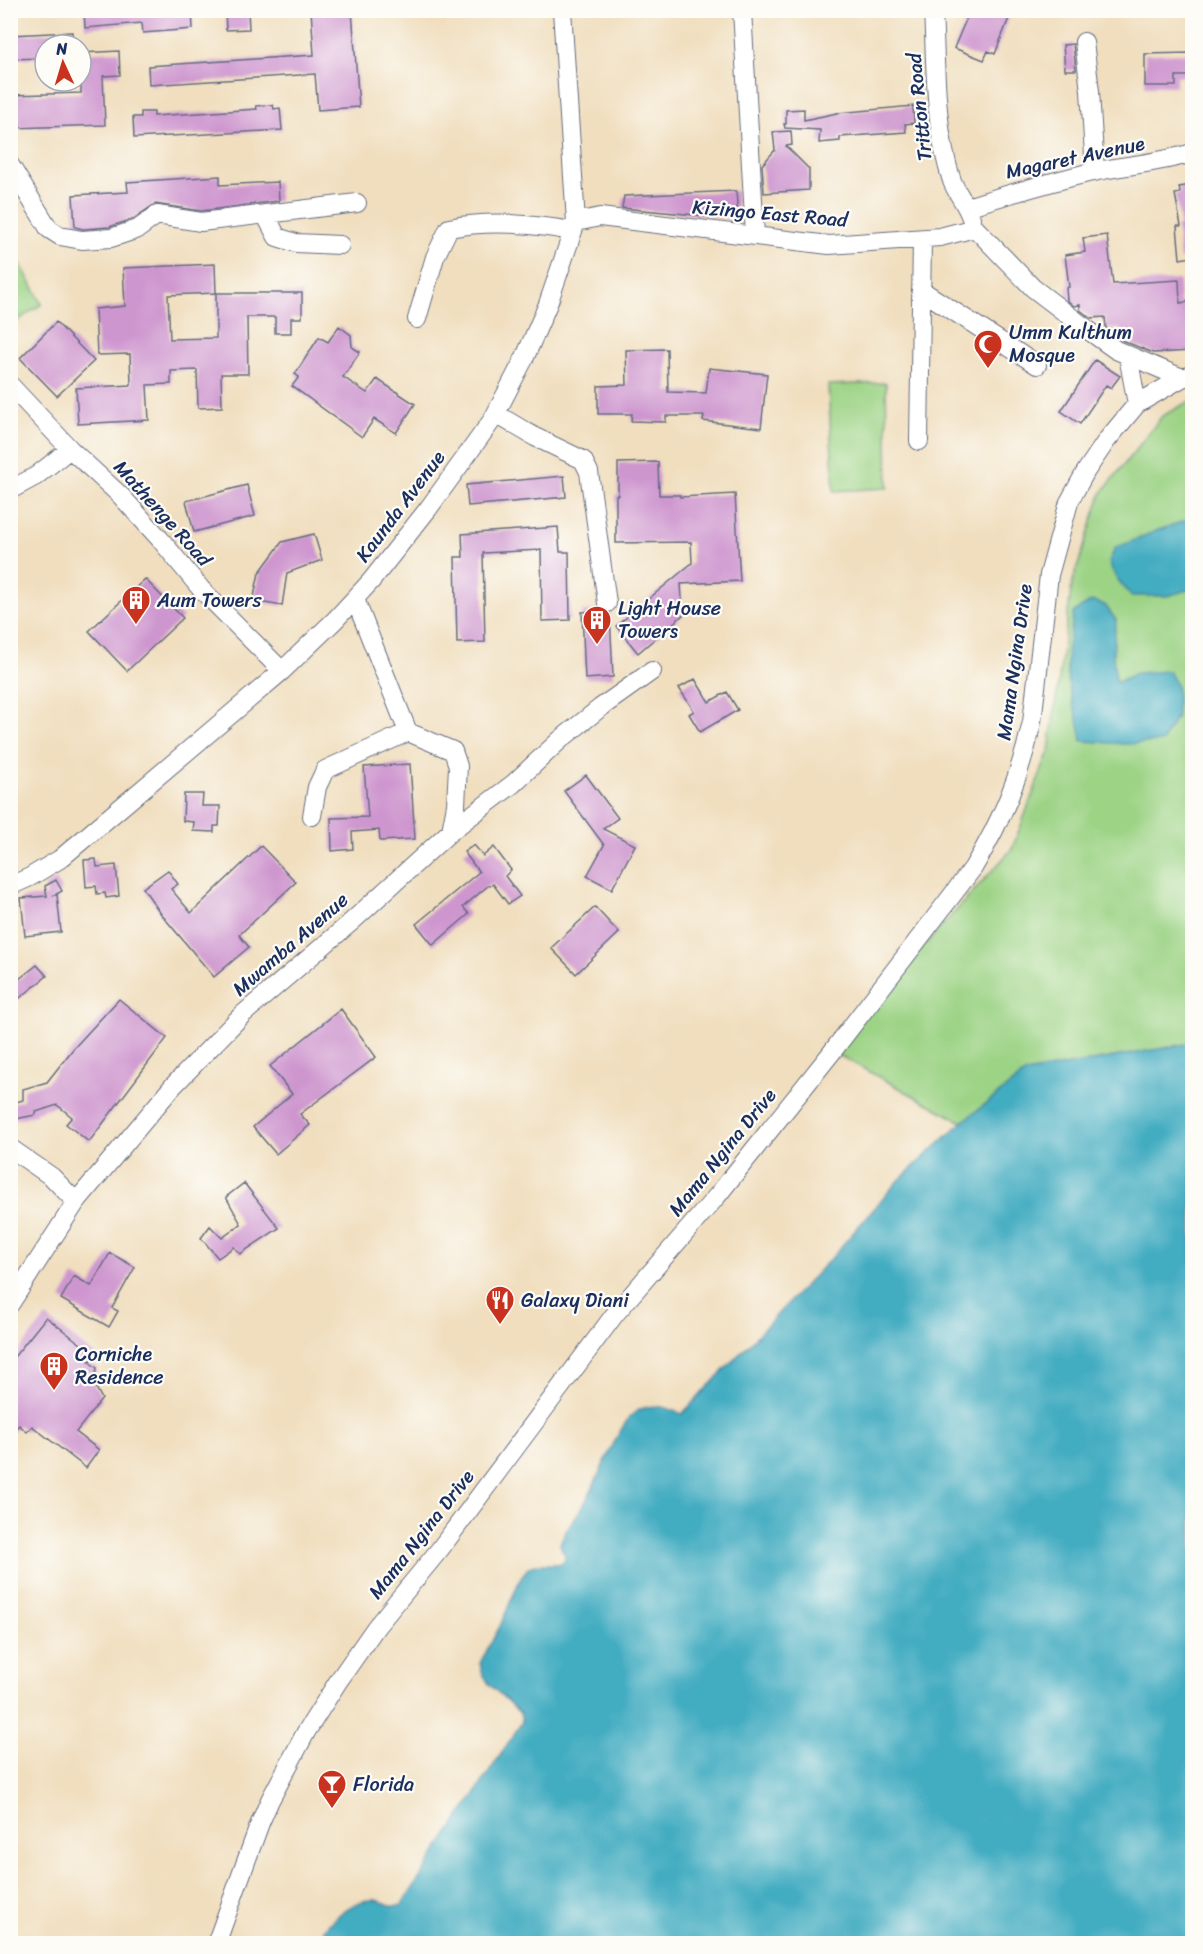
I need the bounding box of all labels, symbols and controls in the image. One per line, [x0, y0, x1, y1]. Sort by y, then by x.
north arrow [33, 33, 93, 93]
text: N [54, 34, 69, 63]
street label: Tritton Road [896, 50, 943, 163]
street label: Magaret Avenue [1002, 126, 1148, 189]
street label: Kizingo East Road [691, 189, 851, 238]
place label: Umm Kulthum Mosque [1009, 315, 1132, 373]
mosque icon: Umm Kulthum Mosque [972, 328, 1004, 370]
street label: Kaunda Avenue [346, 442, 455, 570]
street label: Mathenge Road [105, 452, 222, 576]
street label: Mama Ngina Drive [986, 581, 1043, 742]
place label: Aum Towers [156, 583, 263, 618]
building icon: Aum Towers [120, 584, 152, 626]
place label: Light House Towers [618, 591, 721, 649]
building icon: Light House Towers [581, 604, 613, 646]
street label: Mwamba Avenue [224, 884, 357, 1005]
street label: Mama Ngina Drive [659, 1080, 786, 1224]
place label: Galaxy Diani [521, 1283, 630, 1318]
restaurant icon: Galaxy Diani [484, 1284, 516, 1326]
place label: Corniche Residence [75, 1337, 163, 1395]
building icon: Corniche Residence [38, 1350, 70, 1392]
street label: Mama Ngina Drive [359, 1461, 484, 1607]
place label: Florida [353, 1767, 414, 1802]
bar icon: Florida [316, 1768, 348, 1810]

